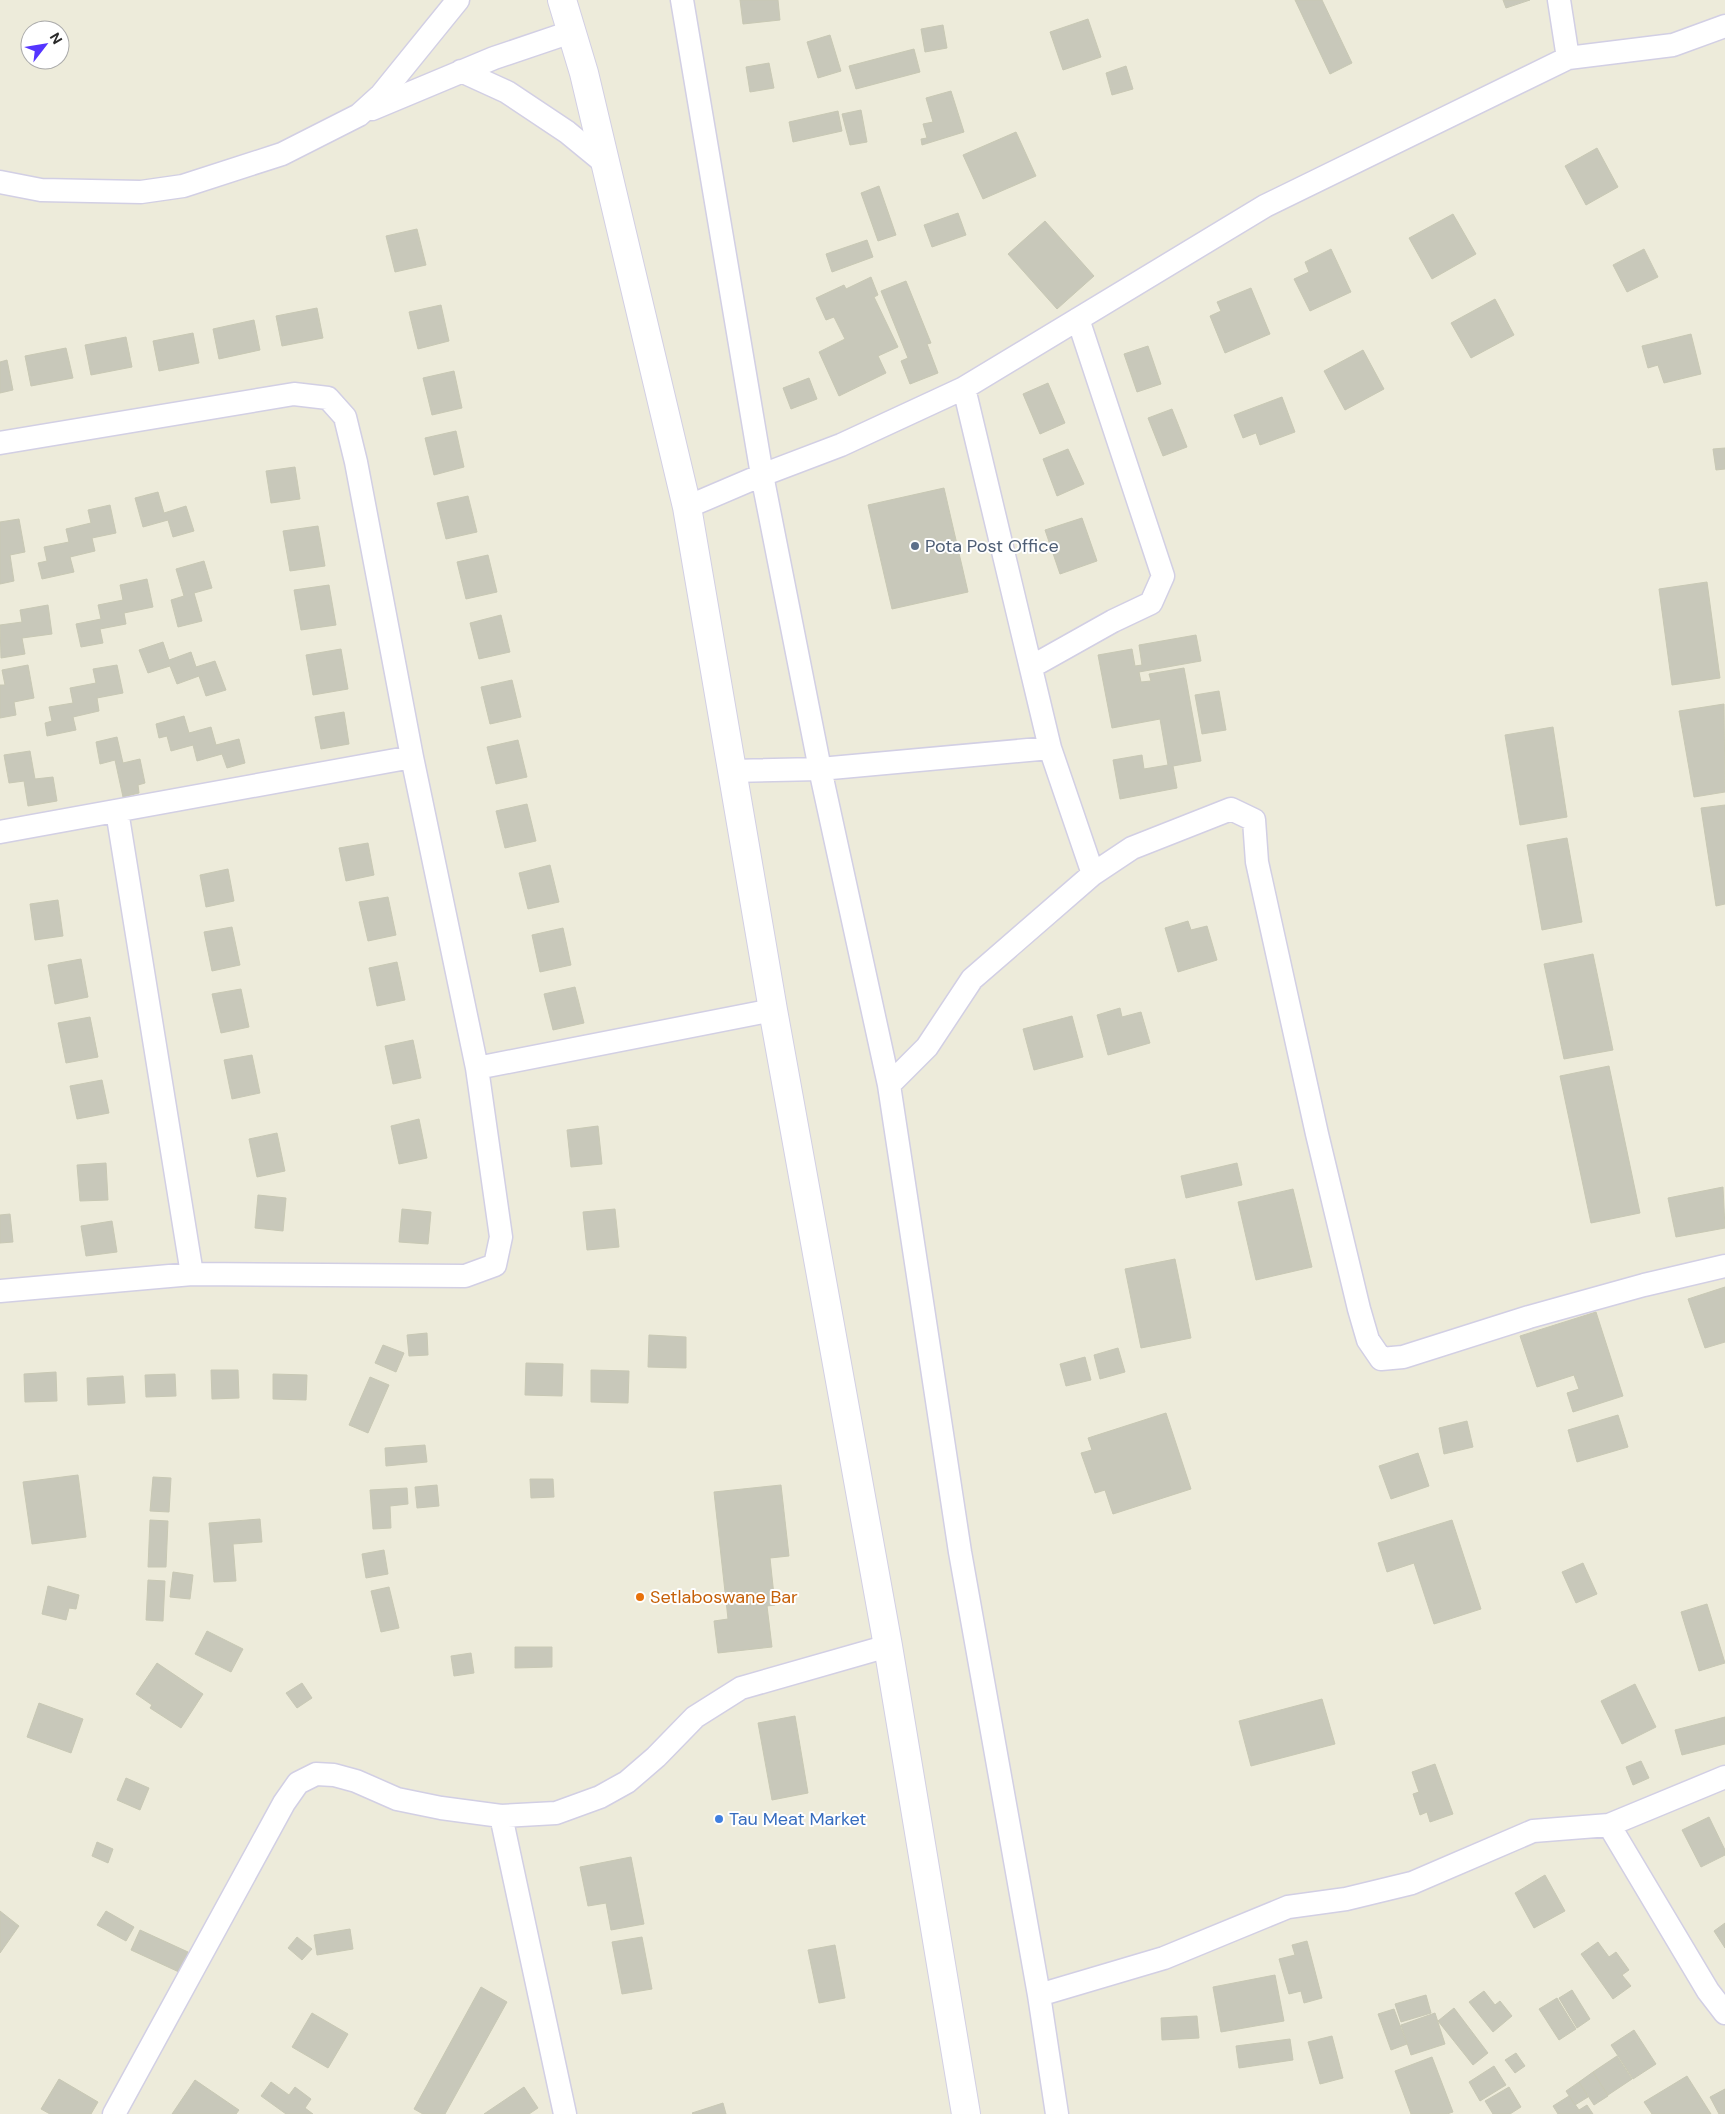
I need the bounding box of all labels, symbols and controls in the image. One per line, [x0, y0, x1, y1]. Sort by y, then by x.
north arrow [20, 20, 70, 70]
text: N [46, 29, 66, 47]
place label: Pota Post Office [925, 534, 1059, 558]
marker: Pota Post Office [909, 540, 921, 552]
place label: Setlaboswane Bar [650, 1585, 798, 1609]
marker: Setlaboswane Bar [634, 1591, 646, 1603]
place label: Tau Meat Market [729, 1807, 866, 1831]
marker: Tau Meat Market [713, 1813, 725, 1825]

